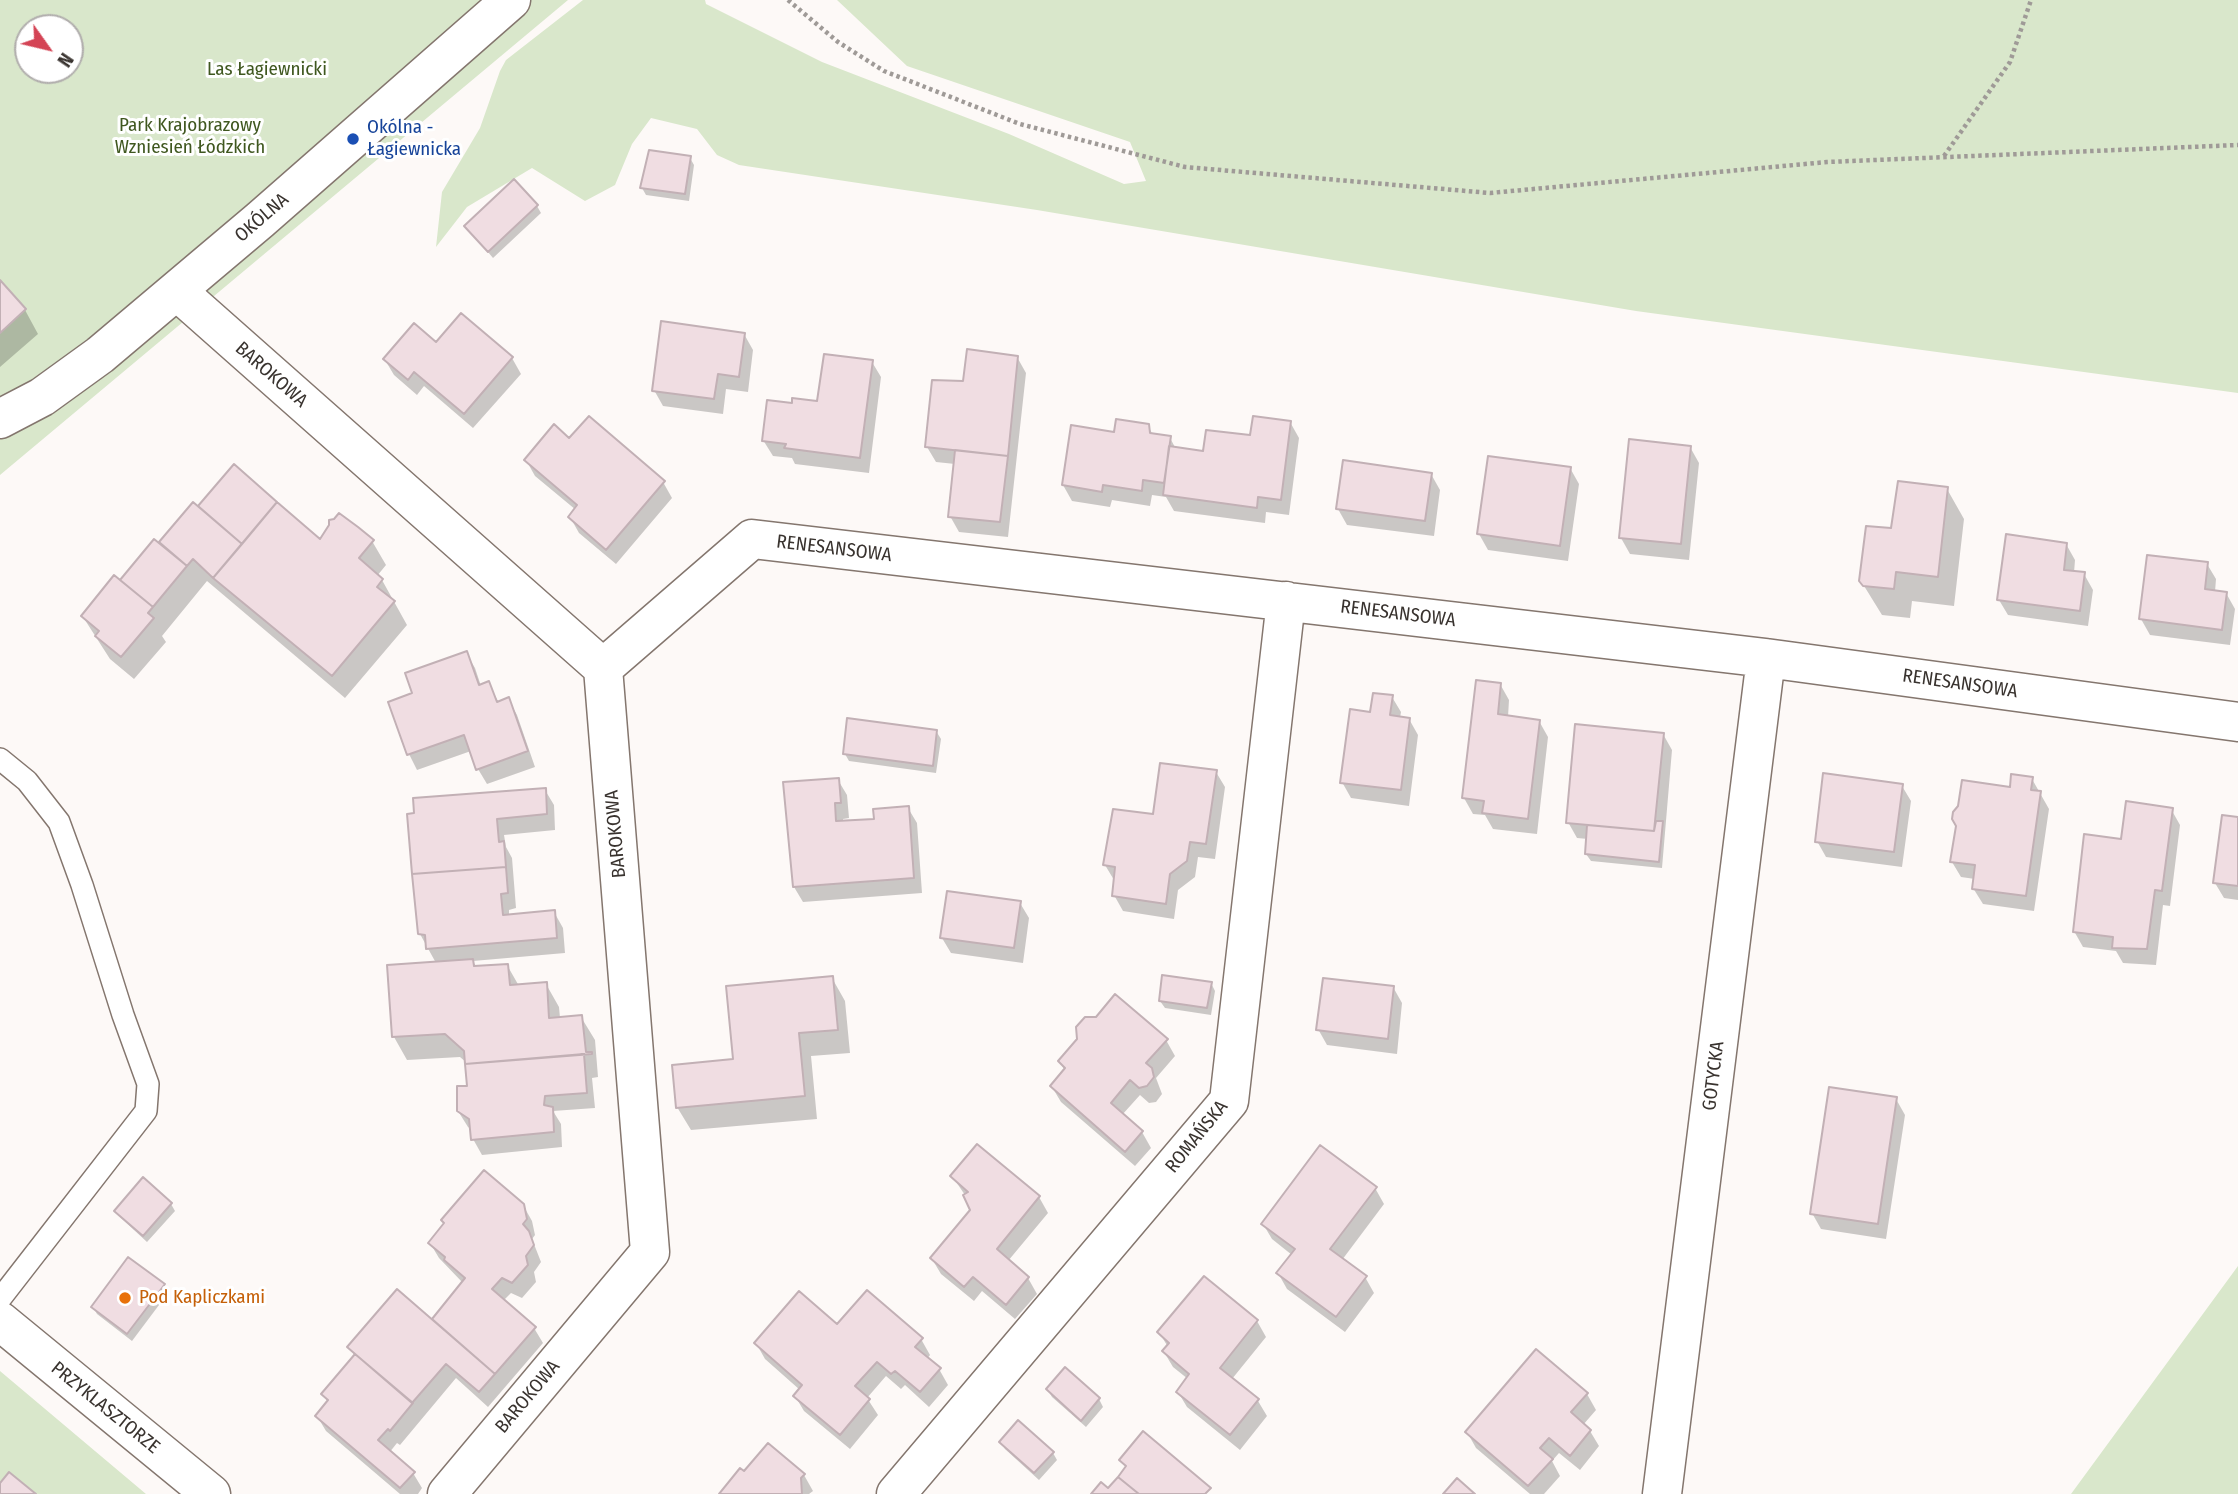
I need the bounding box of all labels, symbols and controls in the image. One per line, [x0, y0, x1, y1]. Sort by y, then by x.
north arrow [14, 14, 84, 84]
text: N [52, 49, 78, 71]
park label: Las Łagiewnicki [207, 59, 327, 81]
park label: Park Krajobrazowy Wzniesień Łódzkich [115, 115, 265, 159]
place label: Okólna - Łagiewnicka [367, 117, 461, 161]
marker: Okólna - Łagiewnicka [345, 131, 361, 147]
street label: OKÓLNA [231, 189, 293, 247]
street label: BAROKOWA [230, 337, 312, 413]
street label: RENESANSOWA [775, 531, 893, 567]
street label: RENESANSOWA [1339, 596, 1457, 632]
street label: RENESANSOWA [1901, 665, 2019, 703]
street label: BAROKOWA [601, 789, 631, 879]
street label: GOTYCKA [1698, 1040, 1730, 1112]
street label: ROMAŃSKA [1161, 1096, 1233, 1178]
place label: Pod Kapliczkami [139, 1287, 265, 1309]
marker: Pod Kapliczkami [117, 1290, 133, 1306]
street label: BAROKOWA [491, 1356, 565, 1438]
street label: PRZYKLASZTORZE [46, 1357, 164, 1459]

